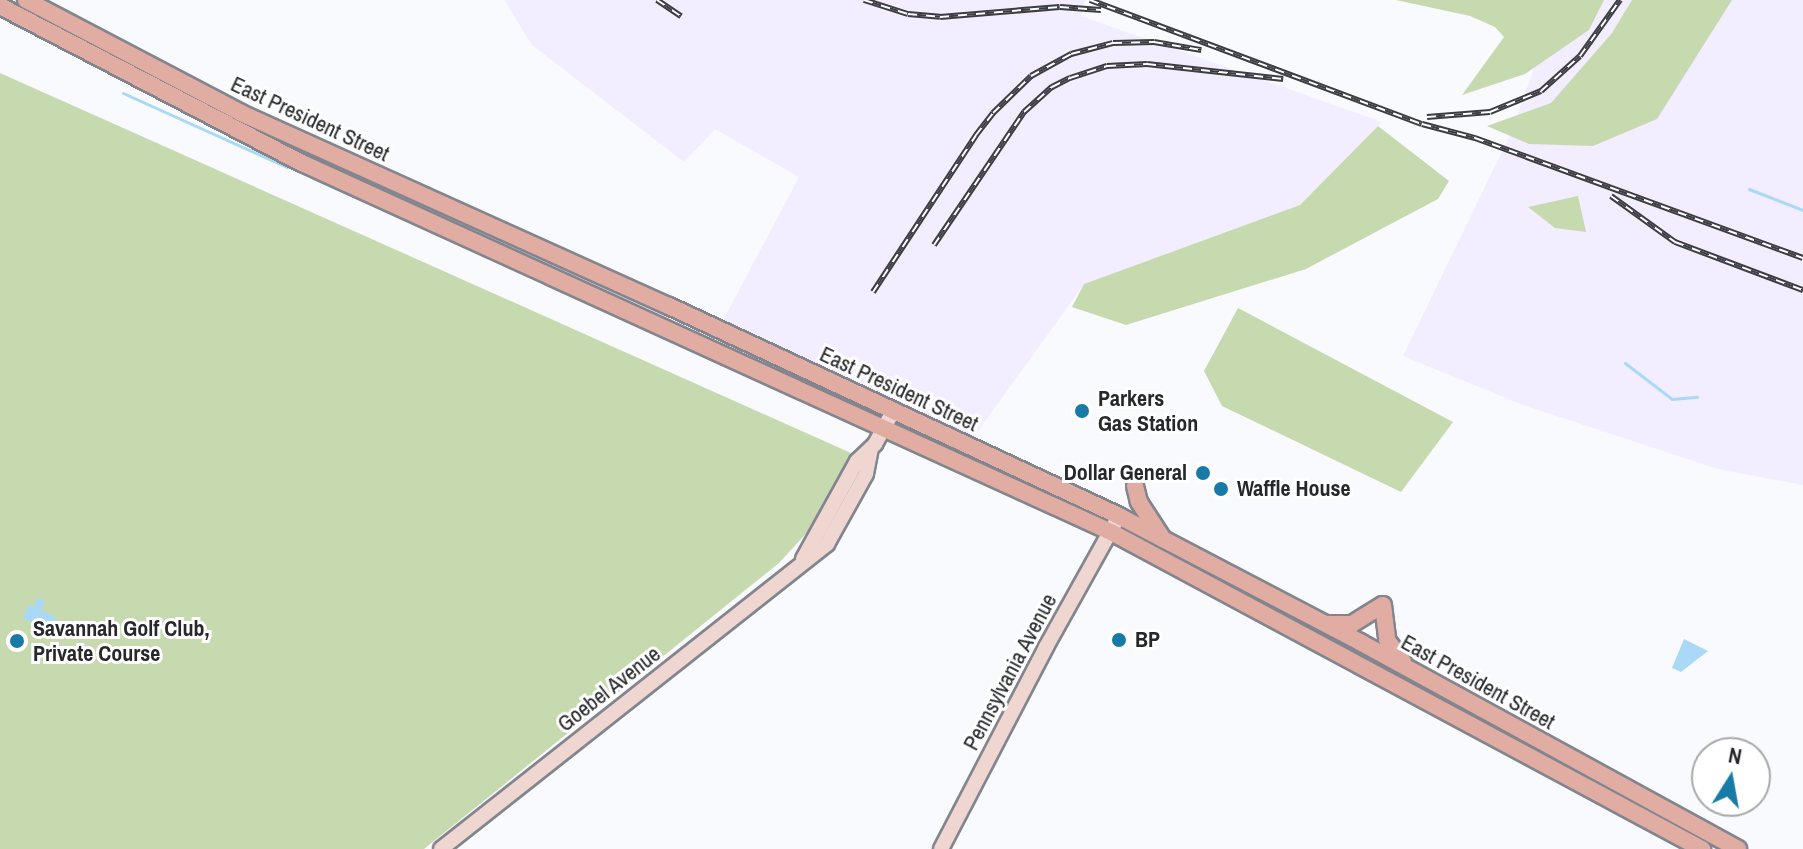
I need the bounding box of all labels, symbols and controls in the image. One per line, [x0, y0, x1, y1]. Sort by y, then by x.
street label: East President Street [227, 71, 393, 167]
street label: East President Street [816, 341, 982, 437]
place label: Parkers Gas Station [1098, 385, 1198, 436]
marker: Parkers Gas Station [1073, 402, 1091, 420]
place label: Dollar General [1064, 460, 1187, 486]
marker: Dollar General [1194, 464, 1212, 482]
place label: Waffle House [1237, 476, 1351, 502]
marker: Waffle House [1212, 480, 1230, 498]
street label: Pennsylvania Avenue [957, 589, 1063, 755]
place label: Savannah Golf Club, Private Course [33, 615, 209, 666]
place label: BP [1135, 627, 1160, 653]
street label: East President Street [1397, 629, 1559, 735]
marker: BP [1110, 631, 1128, 649]
marker: Savannah Golf Club, Private Course [8, 632, 26, 650]
street label: Goebel Avenue [552, 640, 666, 738]
north arrow [1691, 737, 1771, 817]
text: N [1726, 739, 1744, 771]

